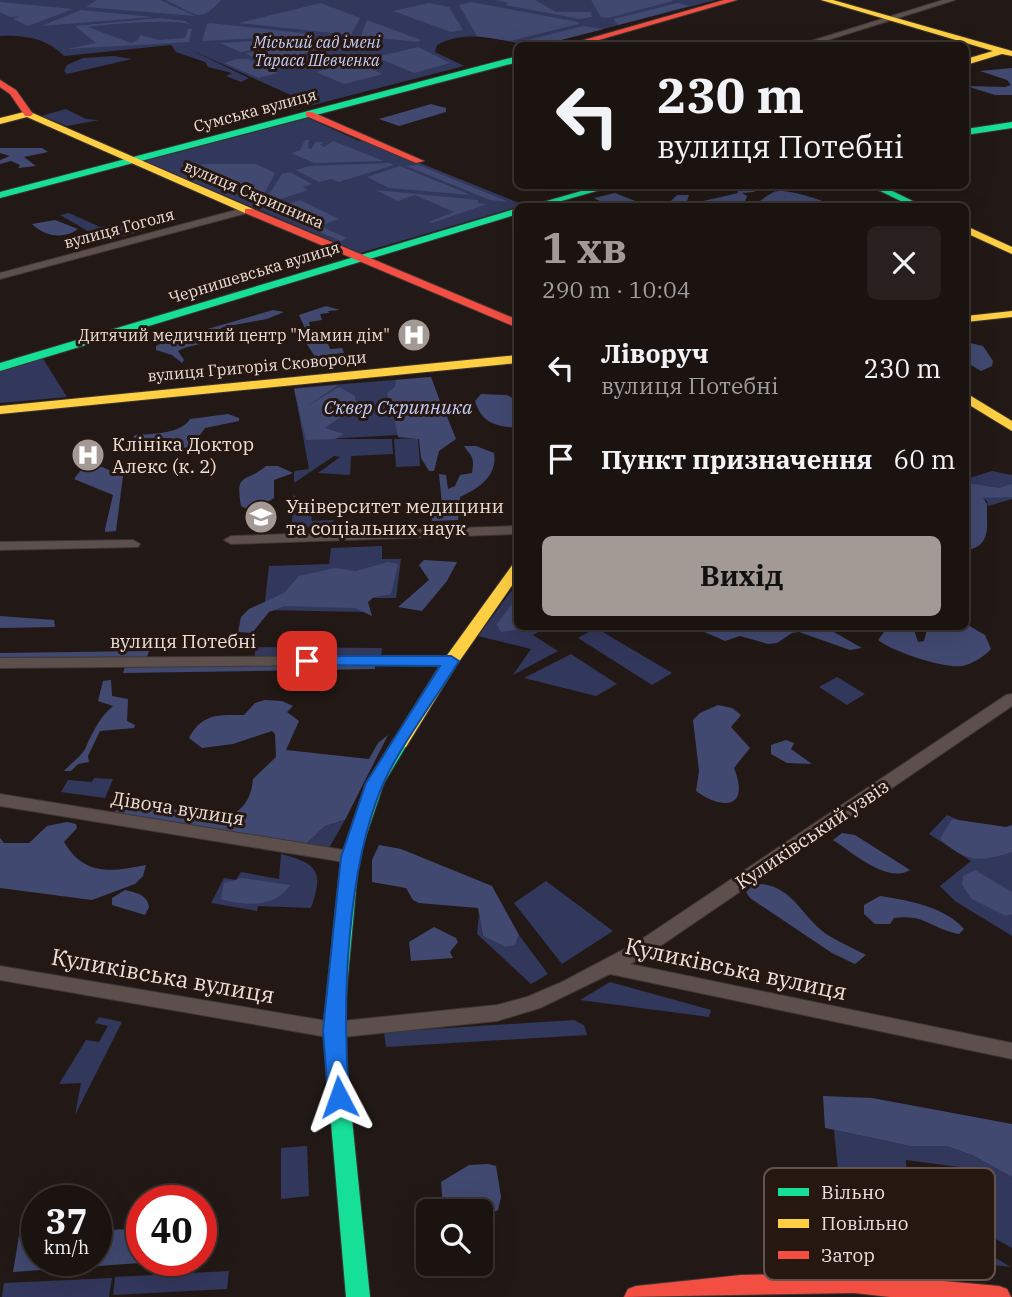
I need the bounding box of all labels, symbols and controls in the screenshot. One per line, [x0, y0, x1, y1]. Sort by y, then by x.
park label: Міський сад імені Тараса Шевченка [253, 32, 381, 70]
text: 230 m [657, 63, 804, 126]
icon: left [542, 70, 633, 161]
street label: Сумська вулиця [191, 84, 319, 136]
text: вулиця Потебні [657, 125, 904, 167]
street label: вулиця Скрипника [181, 155, 327, 233]
street label: вулиця Гоголя [62, 204, 176, 252]
text: 1 хв [542, 220, 627, 275]
button: close [867, 226, 941, 300]
street label: Чернишевська вулиця [166, 236, 342, 308]
text: 290 m · 10:04 [542, 274, 691, 304]
hospital icon: Дитячий медичний центр "Мамин дім" [395, 316, 433, 354]
place label: Дитячий медичний центр "Мамин дім" [78, 325, 390, 345]
text: Ліворуч [601, 336, 709, 370]
street label: вулиця Григорія Сковороди [147, 346, 367, 386]
icon: left [542, 349, 580, 387]
text: 230 m [863, 351, 941, 385]
text: вулиця Потебні [601, 370, 778, 400]
park label: Сквер Скрипника [324, 395, 473, 419]
place label: Клініка Доктор Алекс (к. 2) [112, 432, 254, 478]
hospital icon: Клініка Доктор Алекс (к. 2) [69, 436, 107, 474]
icon: arrive [542, 440, 580, 478]
text: Пункт призначення [601, 442, 873, 476]
text: 60 m [894, 442, 956, 476]
place label: Університет медицини та соціальних наук [286, 494, 504, 540]
school or university icon: Університет медицини та соціальних наук [242, 498, 280, 536]
button: Вихід [542, 536, 941, 616]
street label: вулиця Потебні [110, 629, 256, 653]
pin [277, 631, 337, 691]
icon: arrive [288, 642, 326, 680]
street label: Куликівський узвіз [731, 774, 893, 894]
street label: Дівоча вулиця [110, 786, 246, 830]
street label: Куликівська вулиця [622, 930, 850, 1006]
street label: Куликівська вулиця [49, 941, 277, 1009]
position arrow [302, 1060, 376, 1134]
legend [764, 1168, 995, 1280]
text: Вільно [821, 1180, 885, 1204]
speed limit sign: 40 [126, 1185, 217, 1276]
text: 37 [45, 1198, 88, 1244]
map controls [416, 1199, 493, 1276]
button: search [416, 1199, 493, 1276]
text: Повільно [821, 1211, 908, 1235]
text: km/h [44, 1236, 89, 1259]
text: Затор [821, 1243, 875, 1267]

